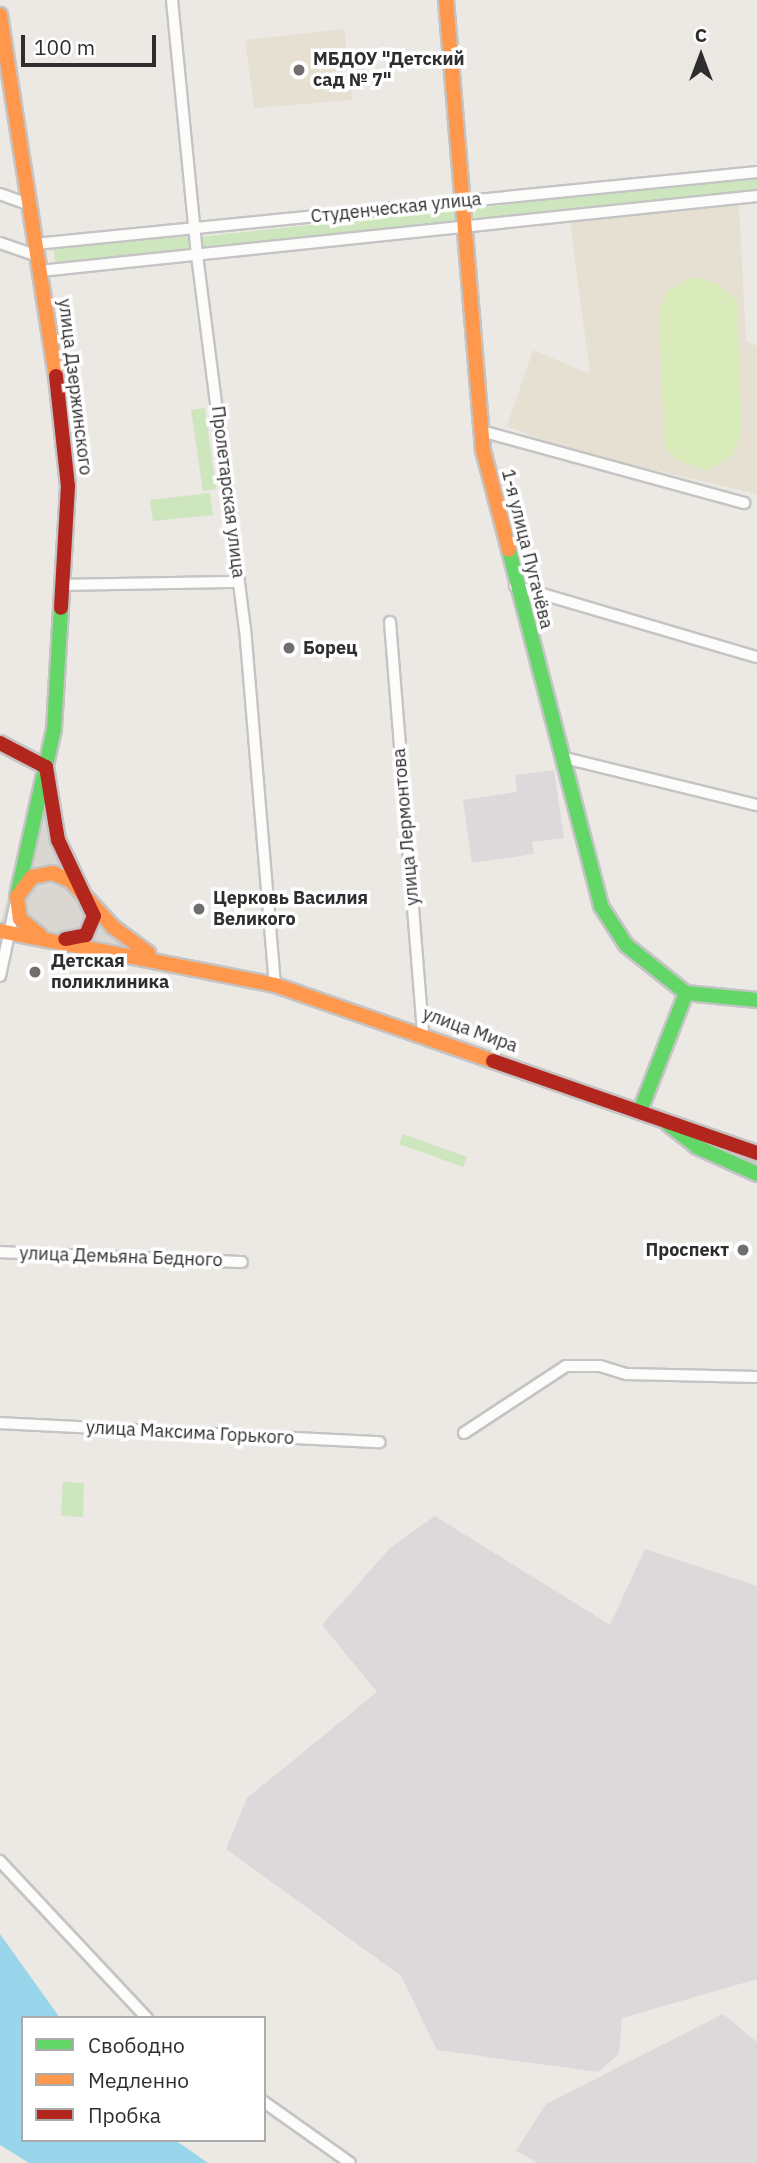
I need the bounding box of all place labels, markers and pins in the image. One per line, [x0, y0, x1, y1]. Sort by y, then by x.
place label: МБДОУ "Детский сад № 7" [313, 49, 464, 92]
marker: МБДОУ "Детский сад № 7" [291, 62, 307, 78]
place label: Борец [303, 637, 357, 659]
marker: Борец [281, 640, 297, 656]
place label: Церковь Василия Великого [213, 888, 368, 930]
marker: Церковь Василия Великого [191, 901, 207, 917]
place label: Детская поликлиника [51, 951, 169, 993]
marker: Детская поликлиника [25, 962, 45, 982]
place label: Проспект [645, 1239, 729, 1261]
marker: Проспект [735, 1242, 751, 1258]

